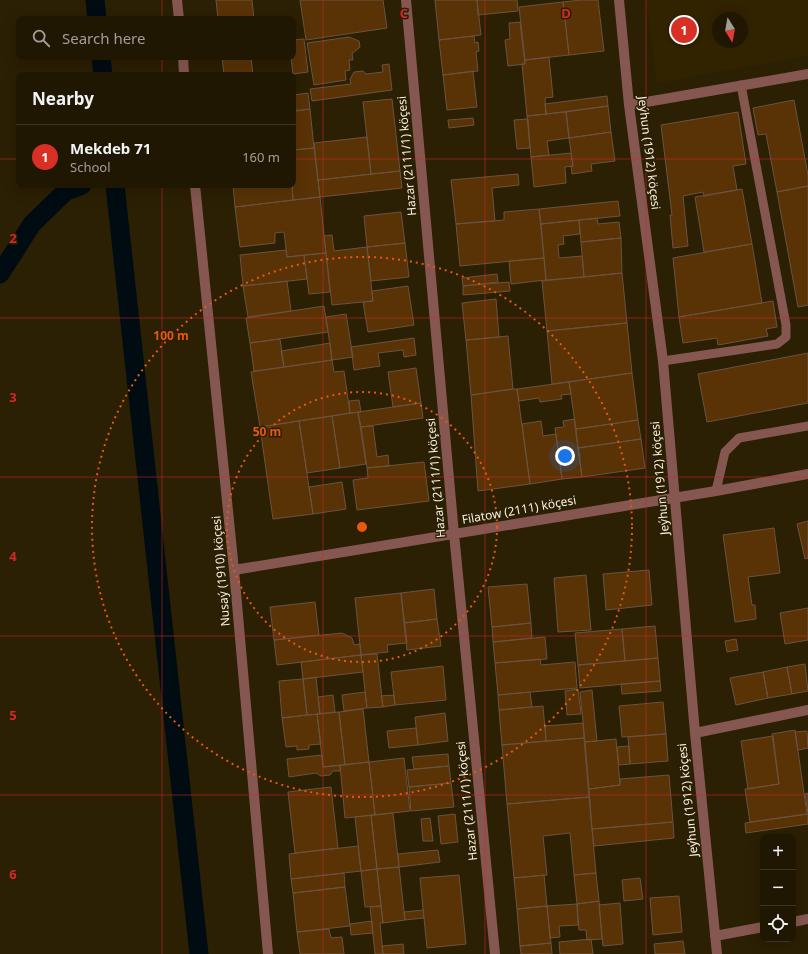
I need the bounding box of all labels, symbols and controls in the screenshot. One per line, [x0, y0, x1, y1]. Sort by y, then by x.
text: C [400, 4, 408, 22]
text: D [561, 4, 571, 22]
north arrow [712, 12, 748, 48]
pin: 1 [671, 15, 697, 45]
search box [16, 16, 296, 60]
icon: search [30, 27, 52, 49]
text: Search here [62, 28, 145, 48]
text: Nearby [32, 87, 94, 110]
street label: Jeýhun (1912) köçesi [634, 94, 665, 211]
street label: Hazar (2111/1) köçesi [393, 95, 420, 217]
text: Mekdeb 71 [70, 138, 151, 158]
text: 1 [41, 148, 49, 166]
text: 160 m [242, 148, 280, 166]
text: School [70, 158, 111, 176]
text: 2 [9, 229, 17, 247]
text: 100 m [153, 327, 189, 344]
text: 3 [9, 388, 17, 406]
street label: Hazar (2111/1) köçesi [422, 417, 449, 539]
street label: Jeýhun (1912) köçesi [646, 420, 673, 537]
text: 50 m [253, 423, 281, 440]
your location [555, 446, 575, 466]
street label: Filatow (2111) köçesi [460, 491, 577, 528]
street label: Nusaý (1910) köçesi [207, 515, 234, 627]
centre of rings [355, 520, 369, 534]
text: 4 [9, 547, 17, 565]
text: 5 [9, 706, 17, 724]
street label: Hazar (2111/1) köçesi [452, 740, 481, 862]
street label: Jeýhun (1912) köçesi [673, 742, 702, 859]
map controls [760, 834, 796, 942]
button: + [760, 834, 796, 870]
text: 6 [9, 865, 17, 883]
button: − [760, 870, 796, 906]
button: locate [760, 906, 796, 942]

